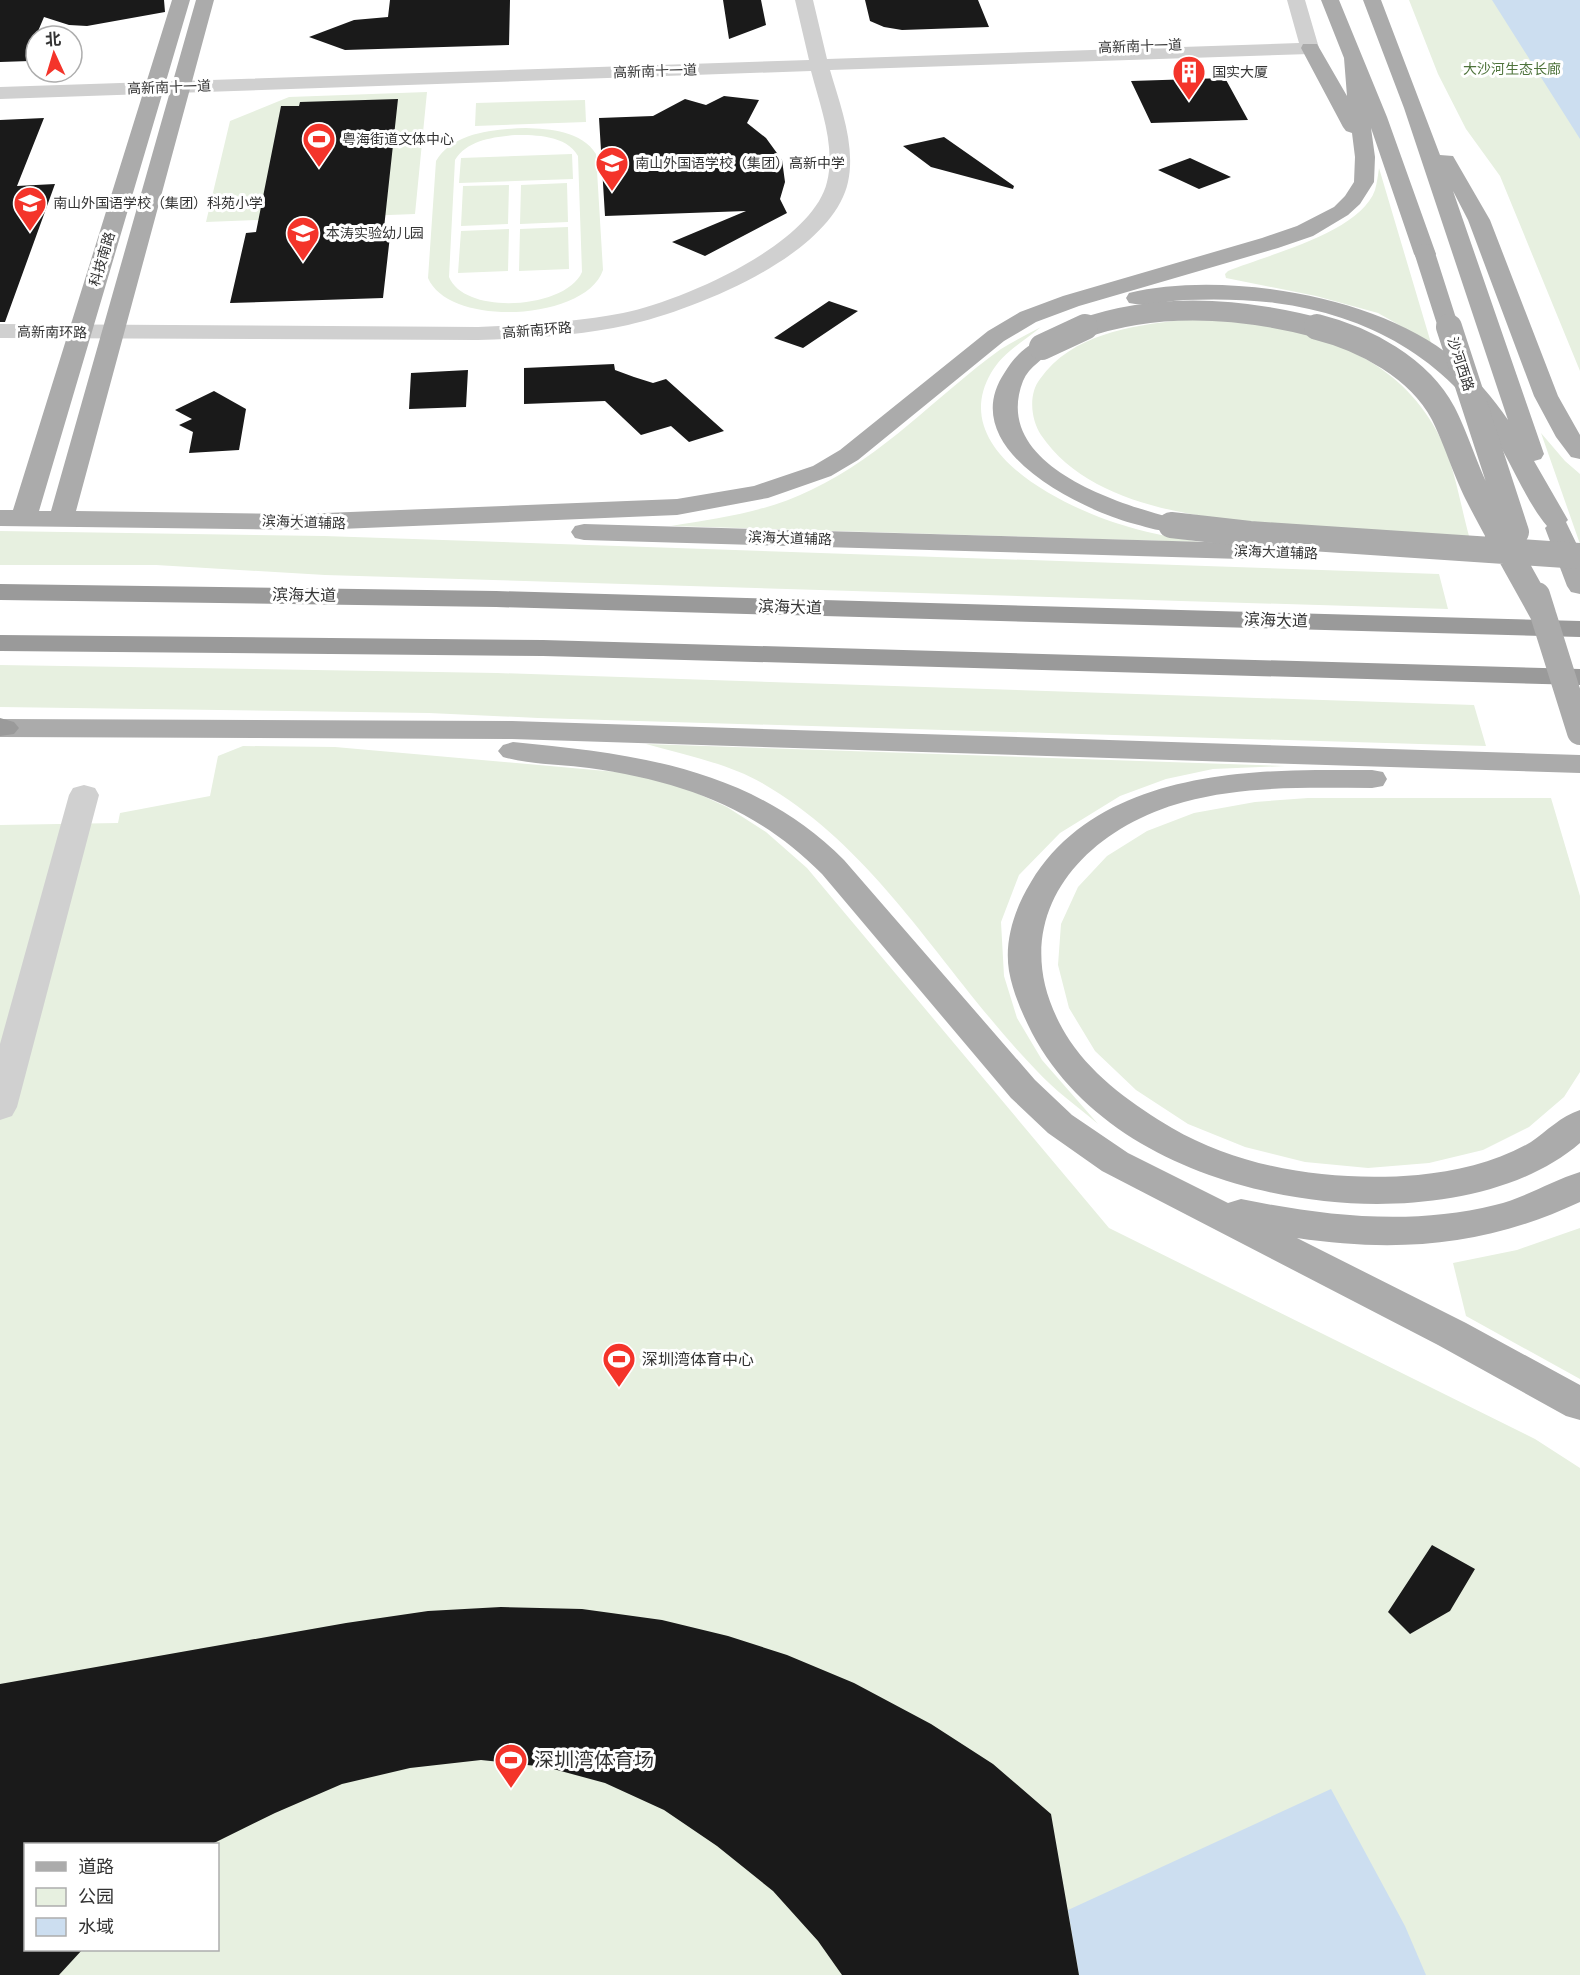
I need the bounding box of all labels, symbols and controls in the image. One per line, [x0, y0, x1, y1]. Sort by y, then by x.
north arrow [24, 24, 84, 84]
text: 北 [44, 29, 62, 50]
street label: 高新南十一道 [1098, 37, 1182, 55]
building icon: 国实大厦 [1171, 54, 1207, 101]
park label: 大沙河生态长廊 [1463, 61, 1561, 77]
street label: 高新南十一道 [613, 62, 697, 80]
place label: 国实大厦 [1212, 64, 1268, 80]
street label: 高新南十一道 [127, 78, 211, 96]
sports icon: 粤海街道文体中心 [301, 121, 337, 168]
place label: 粤海街道文体中心 [342, 131, 454, 147]
school or university icon: 南山外国语学校（集团）高新中学 [594, 145, 630, 192]
place label: 南山外国语学校（集团）高新中学 [635, 155, 845, 171]
school or university icon: 南山外国语学校（集团）科苑小学 [12, 185, 48, 232]
place label: 南山外国语学校（集团）科苑小学 [53, 195, 263, 211]
school or university icon: 本涛实验幼儿园 [285, 215, 321, 262]
place label: 本涛实验幼儿园 [326, 225, 424, 241]
street label: 科技南路 [86, 230, 118, 288]
street label: 高新南环路 [501, 319, 573, 341]
street label: 高新南环路 [17, 323, 87, 341]
street label: 沙河西路 [1445, 335, 1477, 393]
street label: 滨海大道辅路 [262, 513, 346, 531]
street label: 滨海大道辅路 [748, 529, 832, 547]
street label: 滨海大道辅路 [1234, 543, 1318, 561]
street label: 滨海大道 [272, 585, 336, 605]
street label: 滨海大道 [758, 596, 822, 618]
street label: 滨海大道 [1244, 609, 1308, 631]
sports icon: 深圳湾体育中心 [601, 1341, 637, 1388]
place label: 深圳湾体育中心 [642, 1350, 754, 1369]
sports icon: 深圳湾体育场 [493, 1742, 529, 1789]
place label: 深圳湾体育场 [534, 1748, 654, 1772]
legend [24, 1843, 219, 1951]
text: 道路 [78, 1856, 114, 1877]
text: 公园 [78, 1886, 114, 1907]
text: 水域 [78, 1916, 114, 1937]

